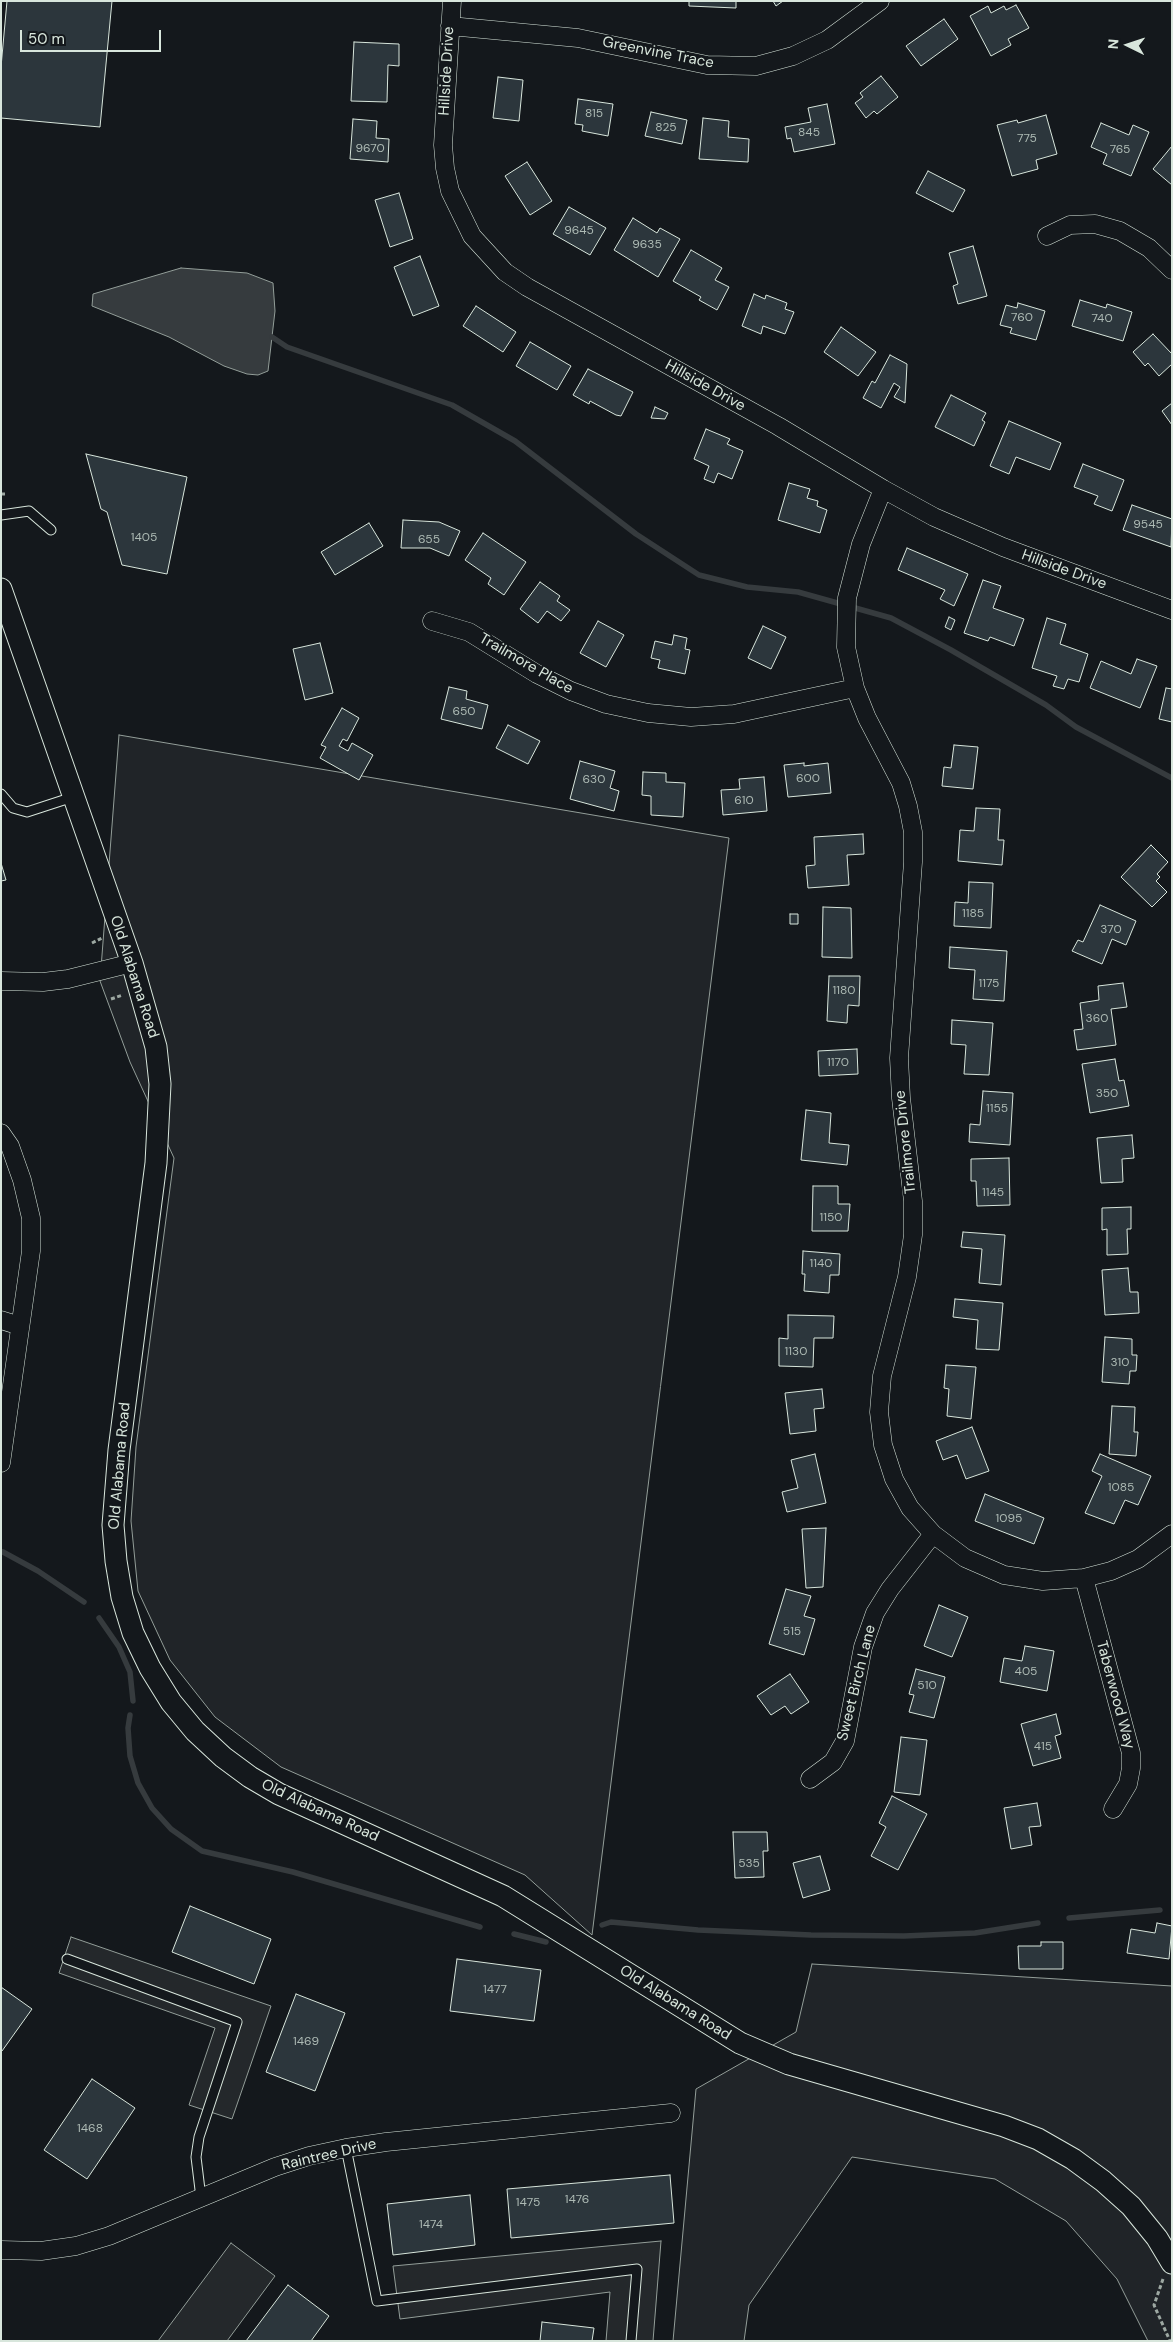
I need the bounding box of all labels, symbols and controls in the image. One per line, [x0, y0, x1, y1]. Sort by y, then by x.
scale bar [22, 20, 164, 52]
north arrow [1103, 20, 1153, 70]
street label: Hillside Drive [436, 26, 458, 116]
text: 50 m [28, 29, 65, 49]
street label: Greenvine Trace [601, 33, 715, 73]
text: N [1104, 38, 1122, 50]
house number: 815 [585, 107, 603, 121]
house number: 825 [655, 121, 677, 135]
house number: 845 [798, 126, 820, 140]
house number: 775 [1017, 132, 1037, 146]
house number: 9670 [355, 142, 385, 156]
house number: 765 [1110, 143, 1130, 157]
house number: 9645 [564, 224, 594, 238]
house number: 9635 [632, 238, 662, 252]
house number: 760 [1011, 311, 1033, 325]
house number: 740 [1091, 312, 1113, 326]
street label: Hillside Drive [662, 357, 748, 415]
house number: 9545 [1133, 518, 1163, 532]
house number: 1405 [131, 531, 157, 545]
house number: 655 [418, 533, 440, 547]
street label: Hillside Drive [1019, 546, 1109, 594]
street label: Trailmore Place [476, 630, 576, 698]
house number: 650 [453, 705, 475, 719]
house number: 600 [796, 772, 820, 786]
house number: 630 [583, 773, 605, 787]
house number: 610 [734, 794, 754, 808]
house number: 1185 [962, 907, 984, 921]
street label: Old Alabama Road [106, 913, 162, 1041]
house number: 370 [1100, 923, 1122, 937]
house number: 1175 [979, 977, 999, 991]
house number: 1180 [833, 984, 855, 998]
house number: 360 [1086, 1012, 1108, 1026]
house number: 1170 [827, 1056, 849, 1070]
house number: 350 [1096, 1087, 1118, 1101]
street label: Trailmore Drive [892, 1089, 920, 1195]
house number: 1155 [986, 1102, 1008, 1116]
house number: 1145 [982, 1186, 1004, 1200]
house number: 1150 [819, 1211, 843, 1225]
house number: 1140 [810, 1257, 832, 1271]
house number: 1130 [785, 1345, 807, 1359]
house number: 310 [1111, 1356, 1129, 1370]
street label: Old Alabama Road [105, 1402, 135, 1530]
house number: 1085 [1108, 1481, 1134, 1495]
house number: 1095 [996, 1512, 1022, 1526]
street label: Sweet Birch Lane [834, 1623, 880, 1743]
house number: 515 [783, 1625, 801, 1639]
street label: Taberwood Way [1092, 1639, 1138, 1751]
house number: 405 [1015, 1665, 1037, 1679]
house number: 510 [917, 1679, 937, 1693]
house number: 415 [1034, 1740, 1052, 1754]
street label: Old Alabama Road [258, 1776, 382, 1846]
house number: 535 [738, 1857, 760, 1871]
street label: Old Alabama Road [616, 1962, 734, 2044]
house number: 1477 [483, 1983, 507, 1997]
house number: 1469 [293, 2035, 319, 2049]
house number: 1468 [77, 2122, 103, 2136]
street label: Raintree Drive [280, 2135, 378, 2175]
house number: 1476 [565, 2193, 589, 2207]
house number: 1475 [516, 2196, 540, 2210]
house number: 1474 [419, 2218, 443, 2232]

